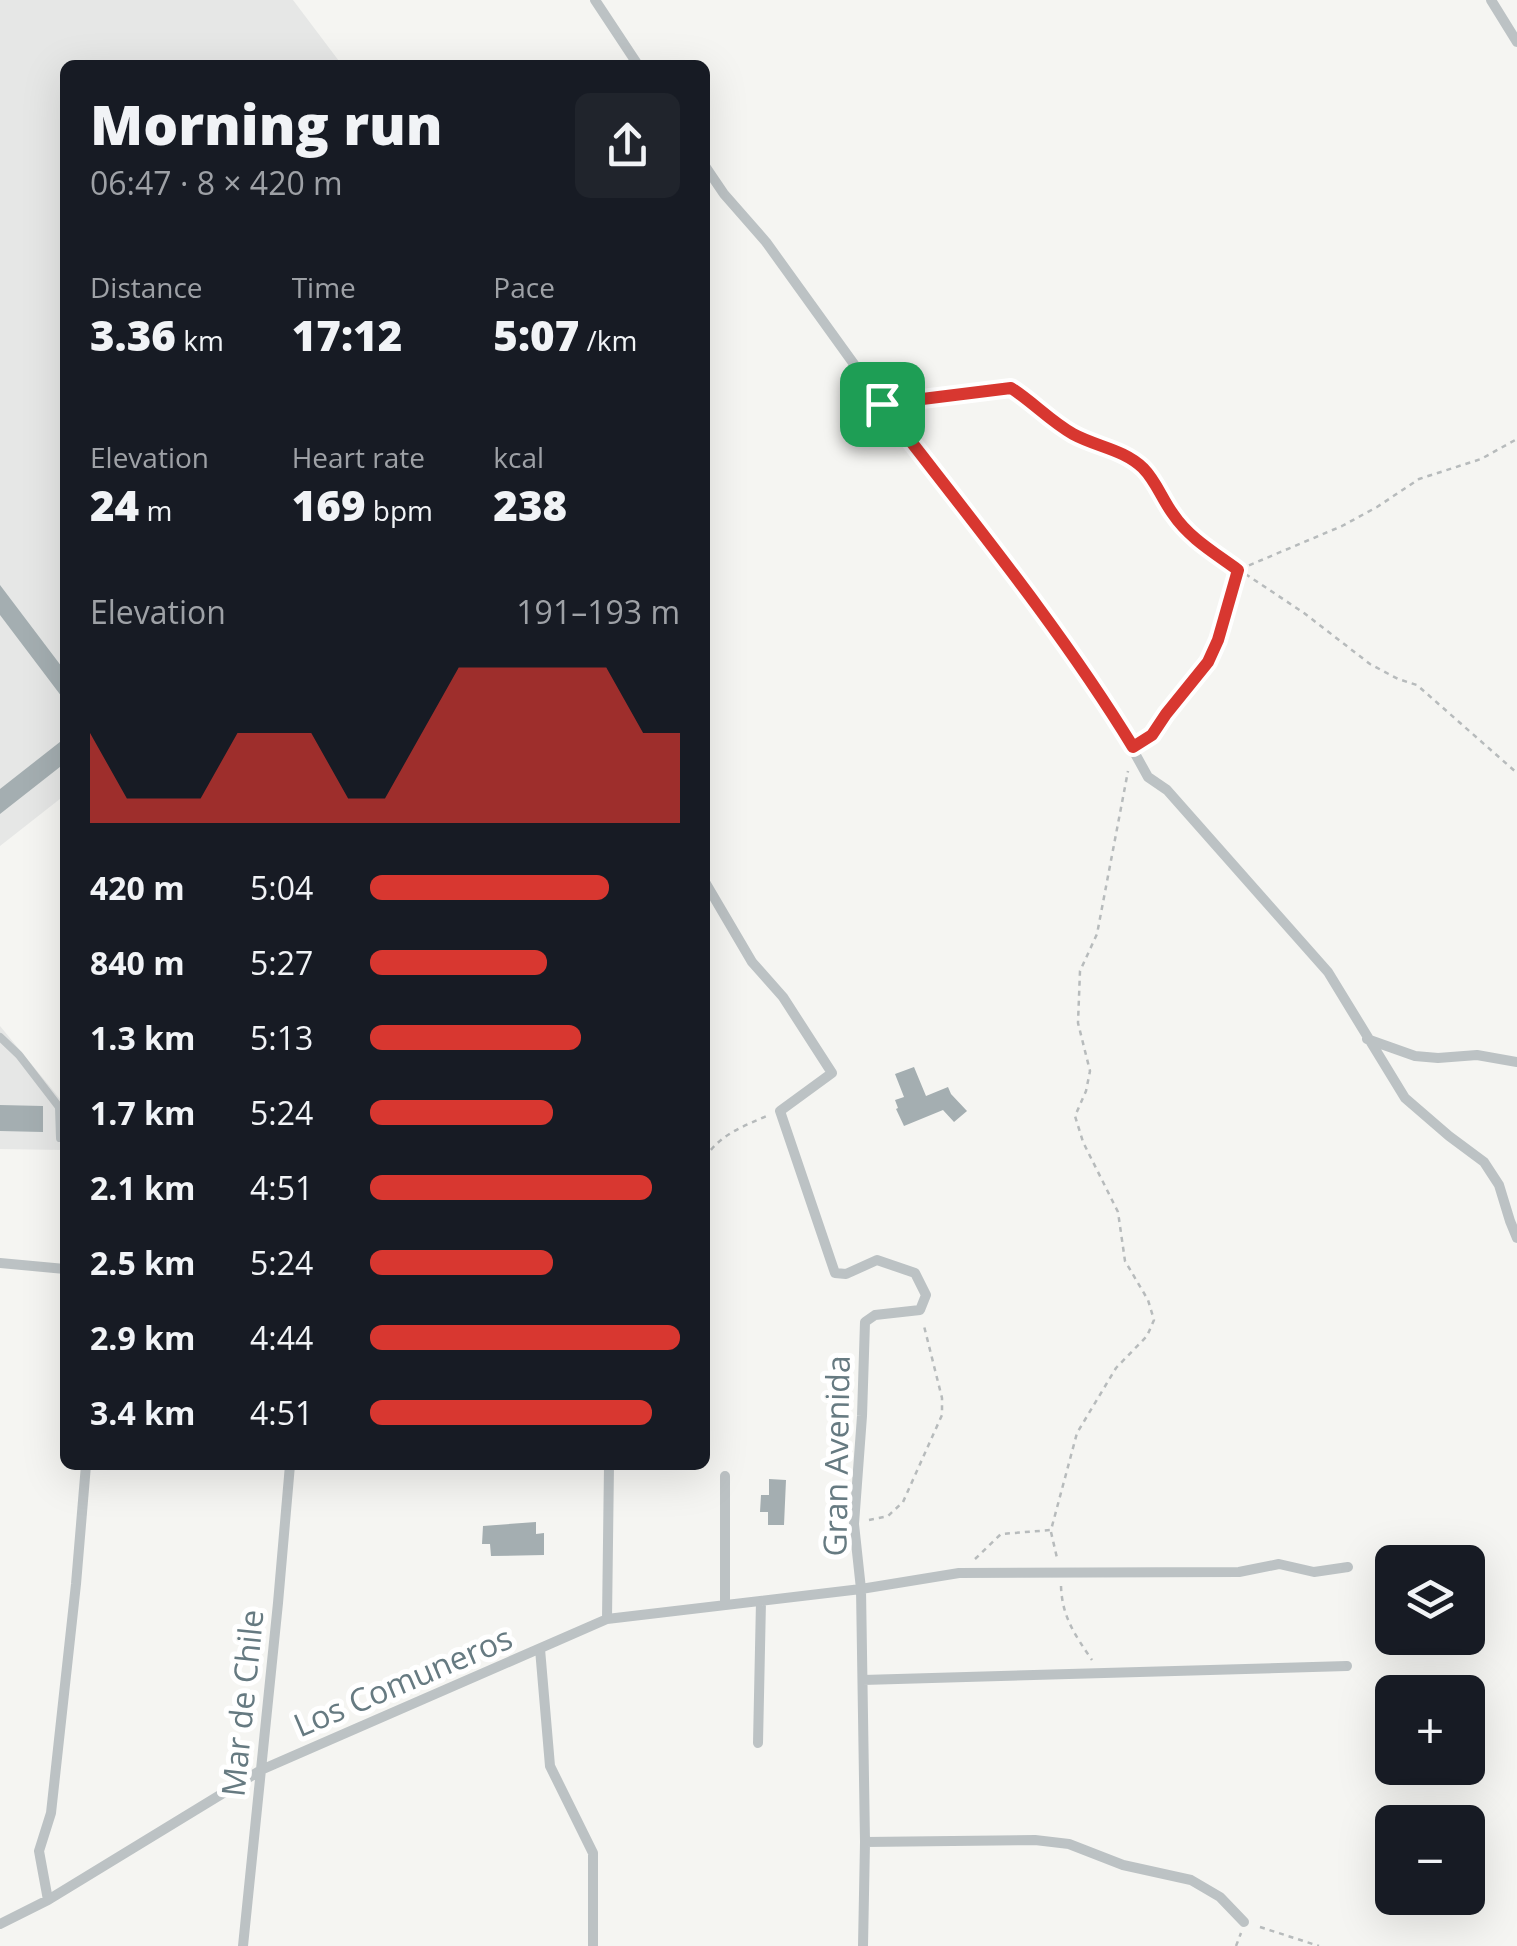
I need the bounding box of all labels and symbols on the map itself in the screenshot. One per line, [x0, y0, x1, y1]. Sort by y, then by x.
pin [840, 362, 925, 447]
street label: Gran Avenida [812, 1355, 859, 1557]
street label: Mar de Chile [210, 1607, 273, 1798]
street label: Los Comuneros [287, 1615, 518, 1746]

